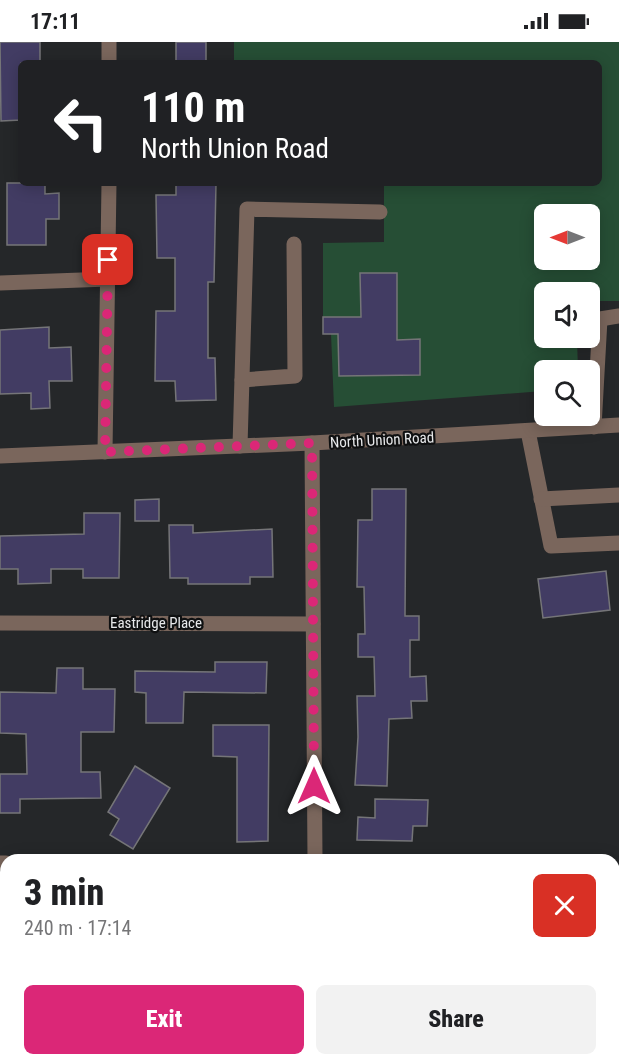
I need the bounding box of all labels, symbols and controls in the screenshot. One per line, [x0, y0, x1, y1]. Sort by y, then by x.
text: 17:11 [30, 9, 81, 34]
text: 110 m [141, 83, 246, 132]
icon: left [42, 84, 120, 162]
text: North Union Road [141, 133, 329, 165]
north arrow [534, 204, 600, 270]
map controls [534, 204, 600, 426]
pin [82, 234, 133, 285]
icon: arrive [91, 243, 124, 276]
button: sound [534, 282, 600, 348]
button: search [534, 360, 600, 426]
street label: North Union Road [329, 428, 435, 452]
street label: Eastridge Place [110, 614, 202, 632]
position arrow [282, 754, 346, 818]
text: 3 min [24, 872, 104, 914]
button: close [533, 874, 596, 937]
text: 240 m · 17:14 [24, 916, 131, 940]
button: Exit [24, 985, 304, 1054]
button: Share [316, 985, 596, 1054]

